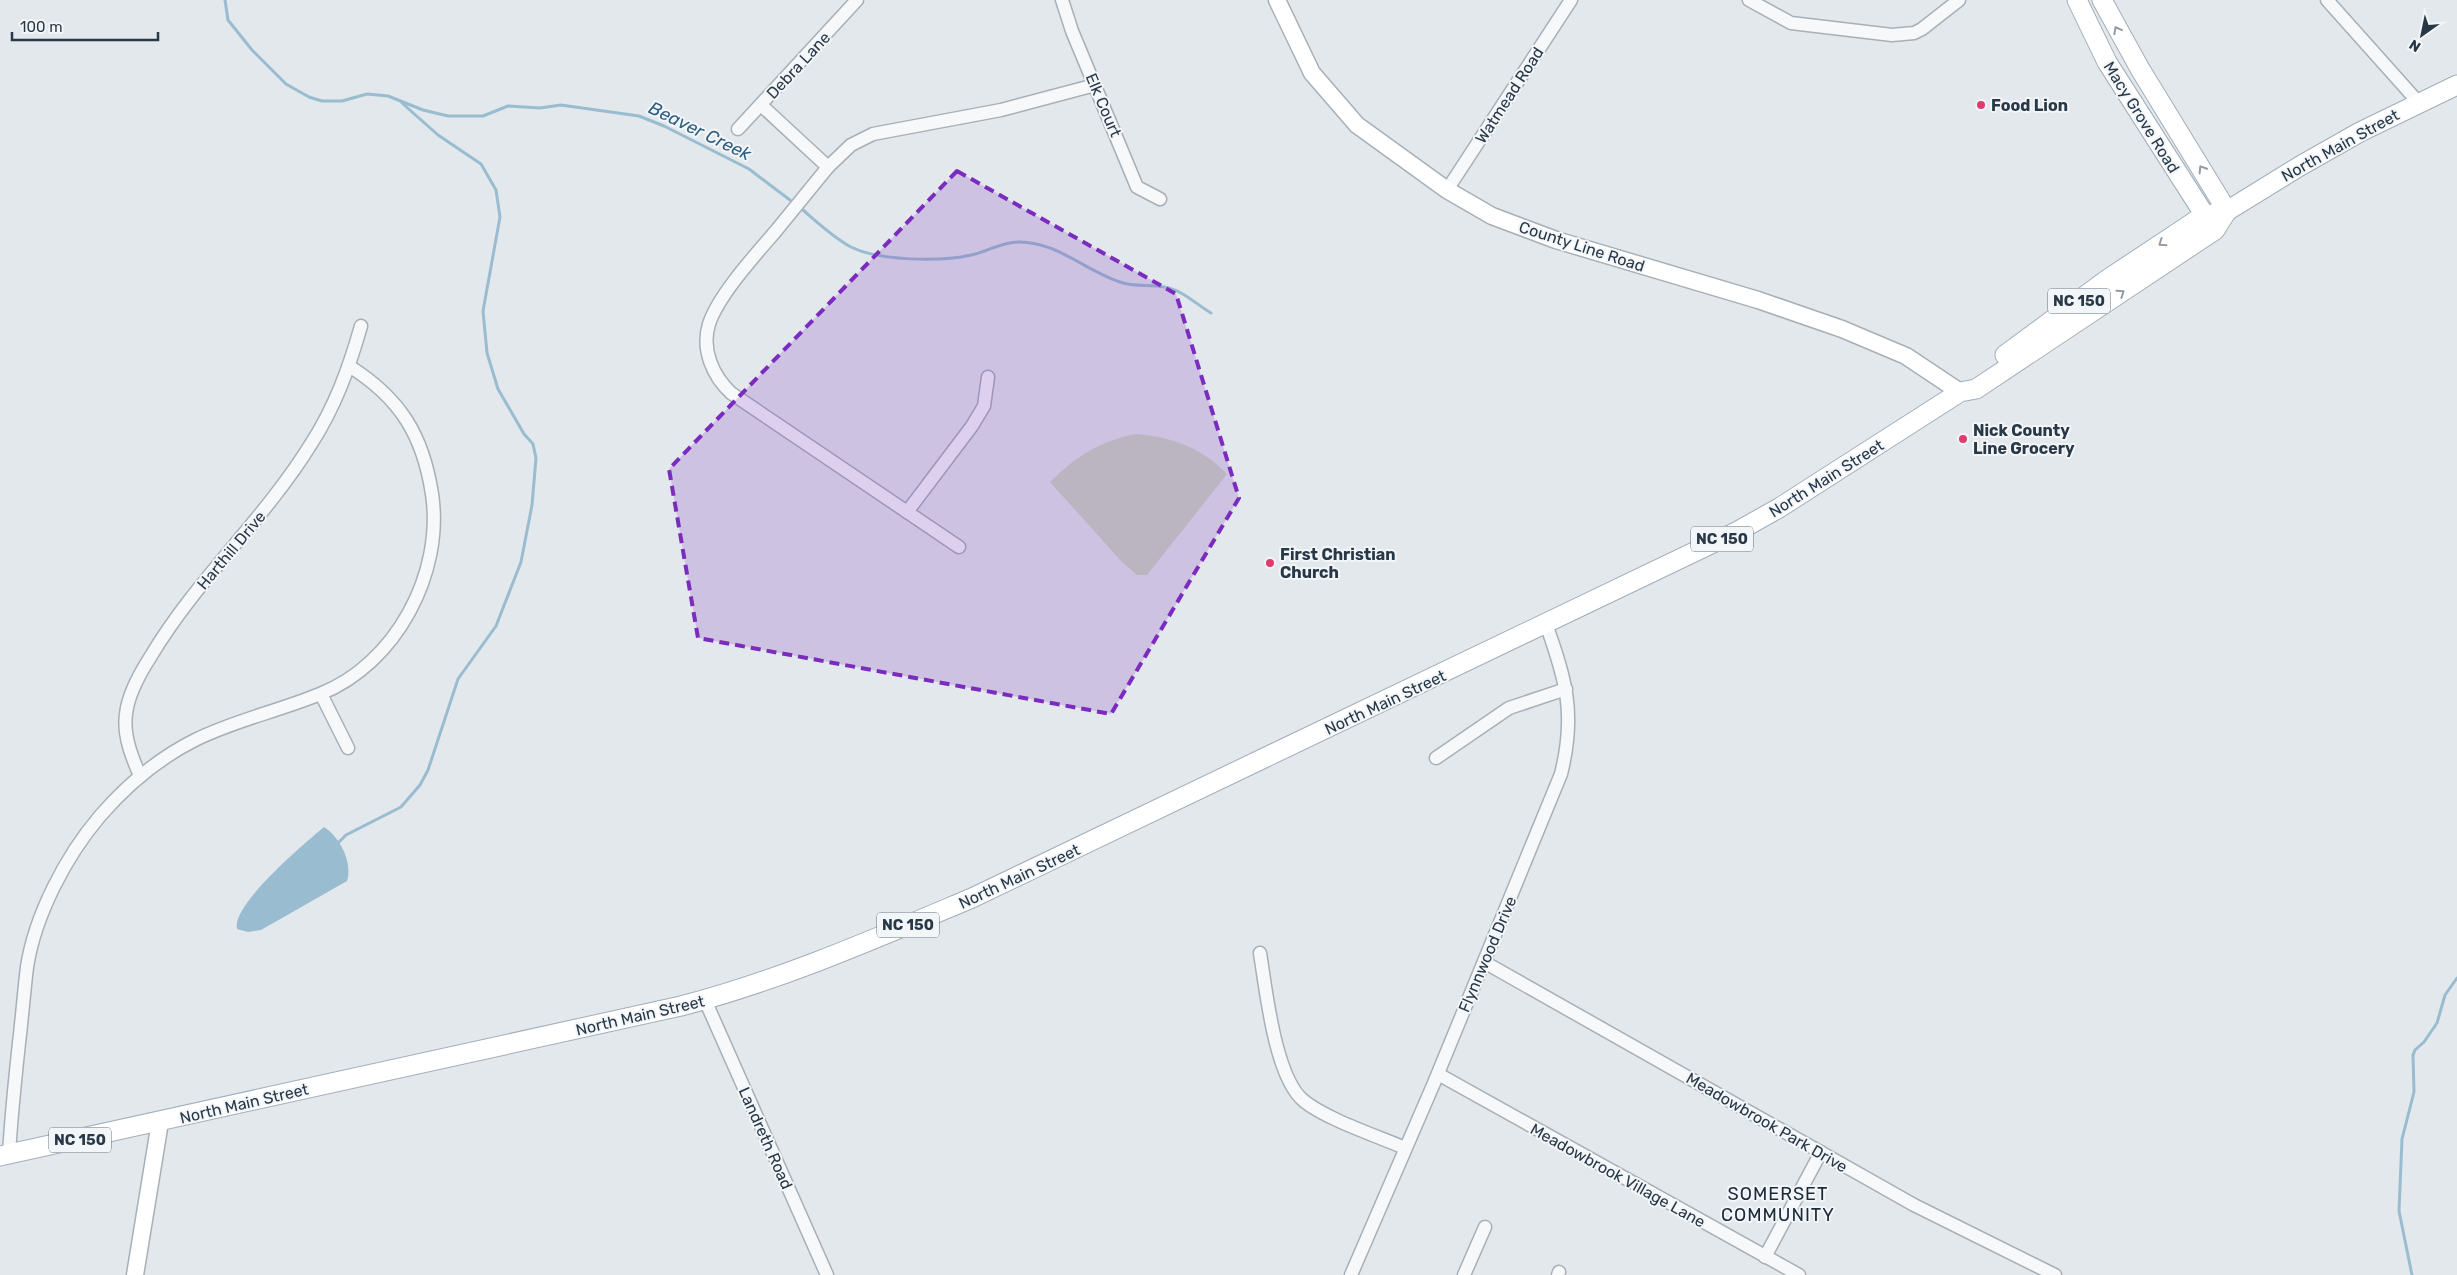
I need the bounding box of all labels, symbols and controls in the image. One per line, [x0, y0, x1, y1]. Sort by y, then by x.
scale bar [12, 10, 159, 42]
north arrow [2397, 10, 2447, 60]
text: 100 m [20, 18, 62, 36]
one-way arrow [2113, 27, 2123, 36]
street label: Debra Lane [763, 28, 834, 103]
text: N [2406, 36, 2424, 55]
street label: Watmead Road [1471, 44, 1548, 147]
street label: Macy Grove Road [2100, 58, 2183, 176]
street label: Elk Court [1082, 70, 1125, 140]
place label: Food Lion [1991, 96, 2068, 115]
water label: Beaver Creek [645, 97, 756, 166]
marker: Food Lion [1975, 99, 1987, 111]
street label: North Main Street [2278, 105, 2402, 186]
one-way arrow [2199, 165, 2208, 175]
street label: County Line Road [1517, 217, 1647, 276]
one-way arrow [2158, 236, 2167, 246]
road number: NC 150 [2048, 288, 2110, 314]
one-way arrow [2115, 290, 2124, 299]
place label: Nick County Line Grocery [1973, 421, 2075, 458]
marker: Nick County Line Grocery [1957, 433, 1969, 445]
street label: North Main Street [1765, 436, 1887, 521]
street label: Harthill Drive [193, 507, 270, 593]
road number: NC 150 [1691, 526, 1753, 552]
place label: First Christian Church [1280, 545, 1395, 582]
marker: First Christian Church [1264, 557, 1276, 569]
street label: North Main Street [1322, 666, 1449, 739]
street label: North Main Street [956, 840, 1083, 913]
street label: Flynnwood Drive [1454, 893, 1520, 1015]
road number: NC 150 [877, 912, 939, 938]
street label: North Main Street [574, 991, 706, 1040]
street label: Meadowbrook Park Drive [1683, 1068, 1851, 1176]
street label: North Main Street [178, 1079, 310, 1128]
street label: Landreth Road [735, 1084, 797, 1192]
street label: Meadowbrook Village Lane [1527, 1119, 1709, 1232]
road number: NC 150 [49, 1128, 111, 1152]
district label: SOMERSET COMMUNITY [1721, 1183, 1835, 1226]

